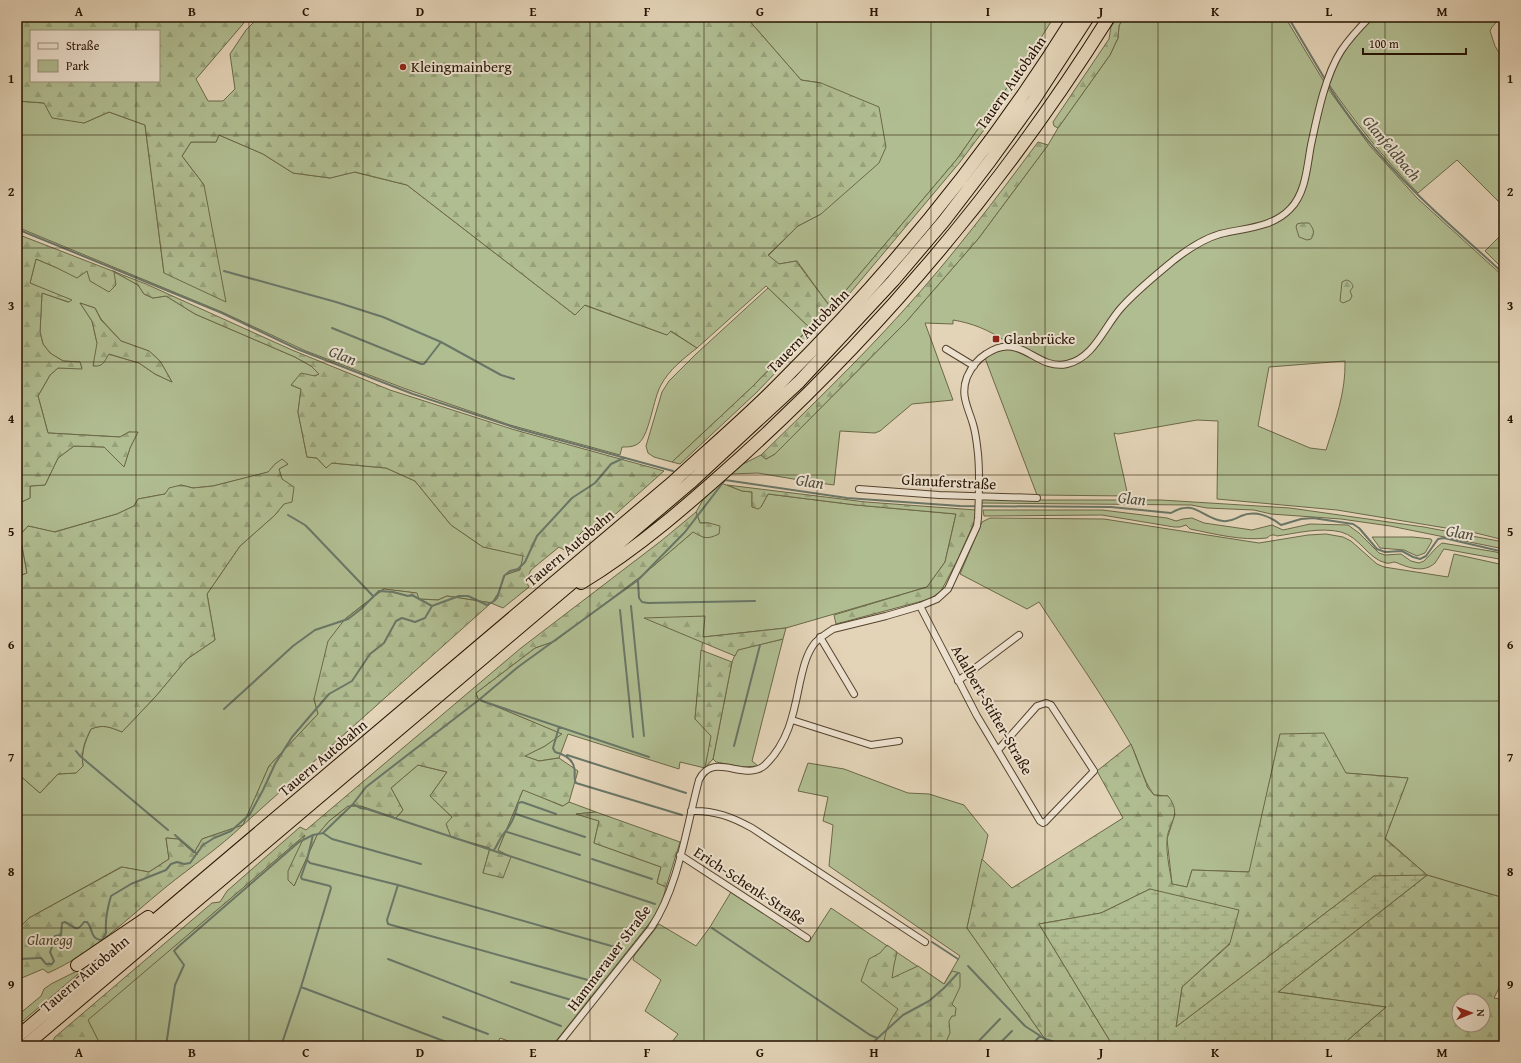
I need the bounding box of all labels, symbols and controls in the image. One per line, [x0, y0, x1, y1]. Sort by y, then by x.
text: A [75, 2, 84, 21]
text: B [188, 2, 196, 21]
text: C [302, 2, 310, 21]
text: D [416, 2, 424, 21]
text: E [530, 2, 537, 21]
text: F [644, 2, 651, 21]
text: G [756, 2, 764, 21]
text: H [869, 2, 879, 21]
text: I [986, 2, 990, 21]
text: J [1097, 2, 1104, 21]
text: K [1211, 2, 1220, 21]
text: L [1326, 2, 1333, 21]
text: M [1436, 2, 1448, 21]
legend [30, 30, 160, 82]
scale bar [1363, 30, 1466, 56]
street label: Tauern Autobahn [970, 31, 1051, 134]
text: 100 m [1369, 35, 1399, 52]
text: Straße [66, 37, 100, 54]
place label: Kleingmainberg [411, 56, 512, 77]
text: Park [66, 57, 90, 74]
marker: Kleingmainberg [398, 62, 408, 72]
text: 1 [8, 69, 14, 88]
text: 1 [1507, 69, 1513, 88]
water label: Glanfeldbach [1357, 110, 1427, 186]
text: 2 [8, 182, 15, 201]
text: 2 [1507, 182, 1514, 201]
street label: Tauern Autobahn [762, 283, 854, 377]
text: 3 [8, 296, 14, 315]
text: 3 [1507, 296, 1513, 315]
place label: Glanbrücke [1004, 328, 1075, 349]
marker: Glanbrücke [991, 334, 1001, 344]
water label: Glan [326, 339, 360, 371]
text: 4 [8, 409, 15, 428]
text: 4 [1507, 409, 1514, 428]
water label: Glan [795, 467, 825, 495]
street label: Glanuferstraße [901, 469, 997, 494]
water label: Glan [1117, 485, 1147, 511]
street label: Tauern Autobahn [521, 504, 619, 591]
water label: Glan [1444, 518, 1476, 546]
text: 5 [8, 522, 15, 541]
text: 5 [1507, 522, 1514, 541]
text: 6 [8, 635, 15, 654]
text: 6 [1507, 635, 1514, 654]
street label: Adalbert-Stifter-Straße [947, 641, 1038, 779]
street label: Tauern Autobahn [274, 714, 372, 801]
text: 7 [8, 748, 15, 767]
text: 7 [1507, 748, 1514, 767]
street label: Erich-Schenk-Straße [690, 841, 810, 930]
text: 8 [8, 862, 15, 881]
text: 8 [1507, 862, 1514, 881]
street label: Hammerauer Straße [562, 900, 655, 1015]
park label: Glanegg [27, 929, 73, 950]
street label: Tauern Autobahn [36, 930, 134, 1017]
text: 9 [8, 975, 15, 994]
text: 9 [1507, 975, 1514, 994]
north arrow [1451, 993, 1491, 1033]
text: N [1473, 1009, 1489, 1017]
text: A [75, 1043, 84, 1062]
text: B [188, 1043, 196, 1062]
text: C [302, 1043, 310, 1062]
text: D [416, 1043, 424, 1062]
text: E [530, 1043, 537, 1062]
text: F [644, 1043, 651, 1062]
text: G [756, 1043, 764, 1062]
text: H [869, 1043, 879, 1062]
text: I [986, 1043, 990, 1062]
text: J [1097, 1043, 1104, 1062]
text: K [1211, 1043, 1220, 1062]
text: L [1326, 1043, 1333, 1062]
text: M [1436, 1043, 1448, 1062]

